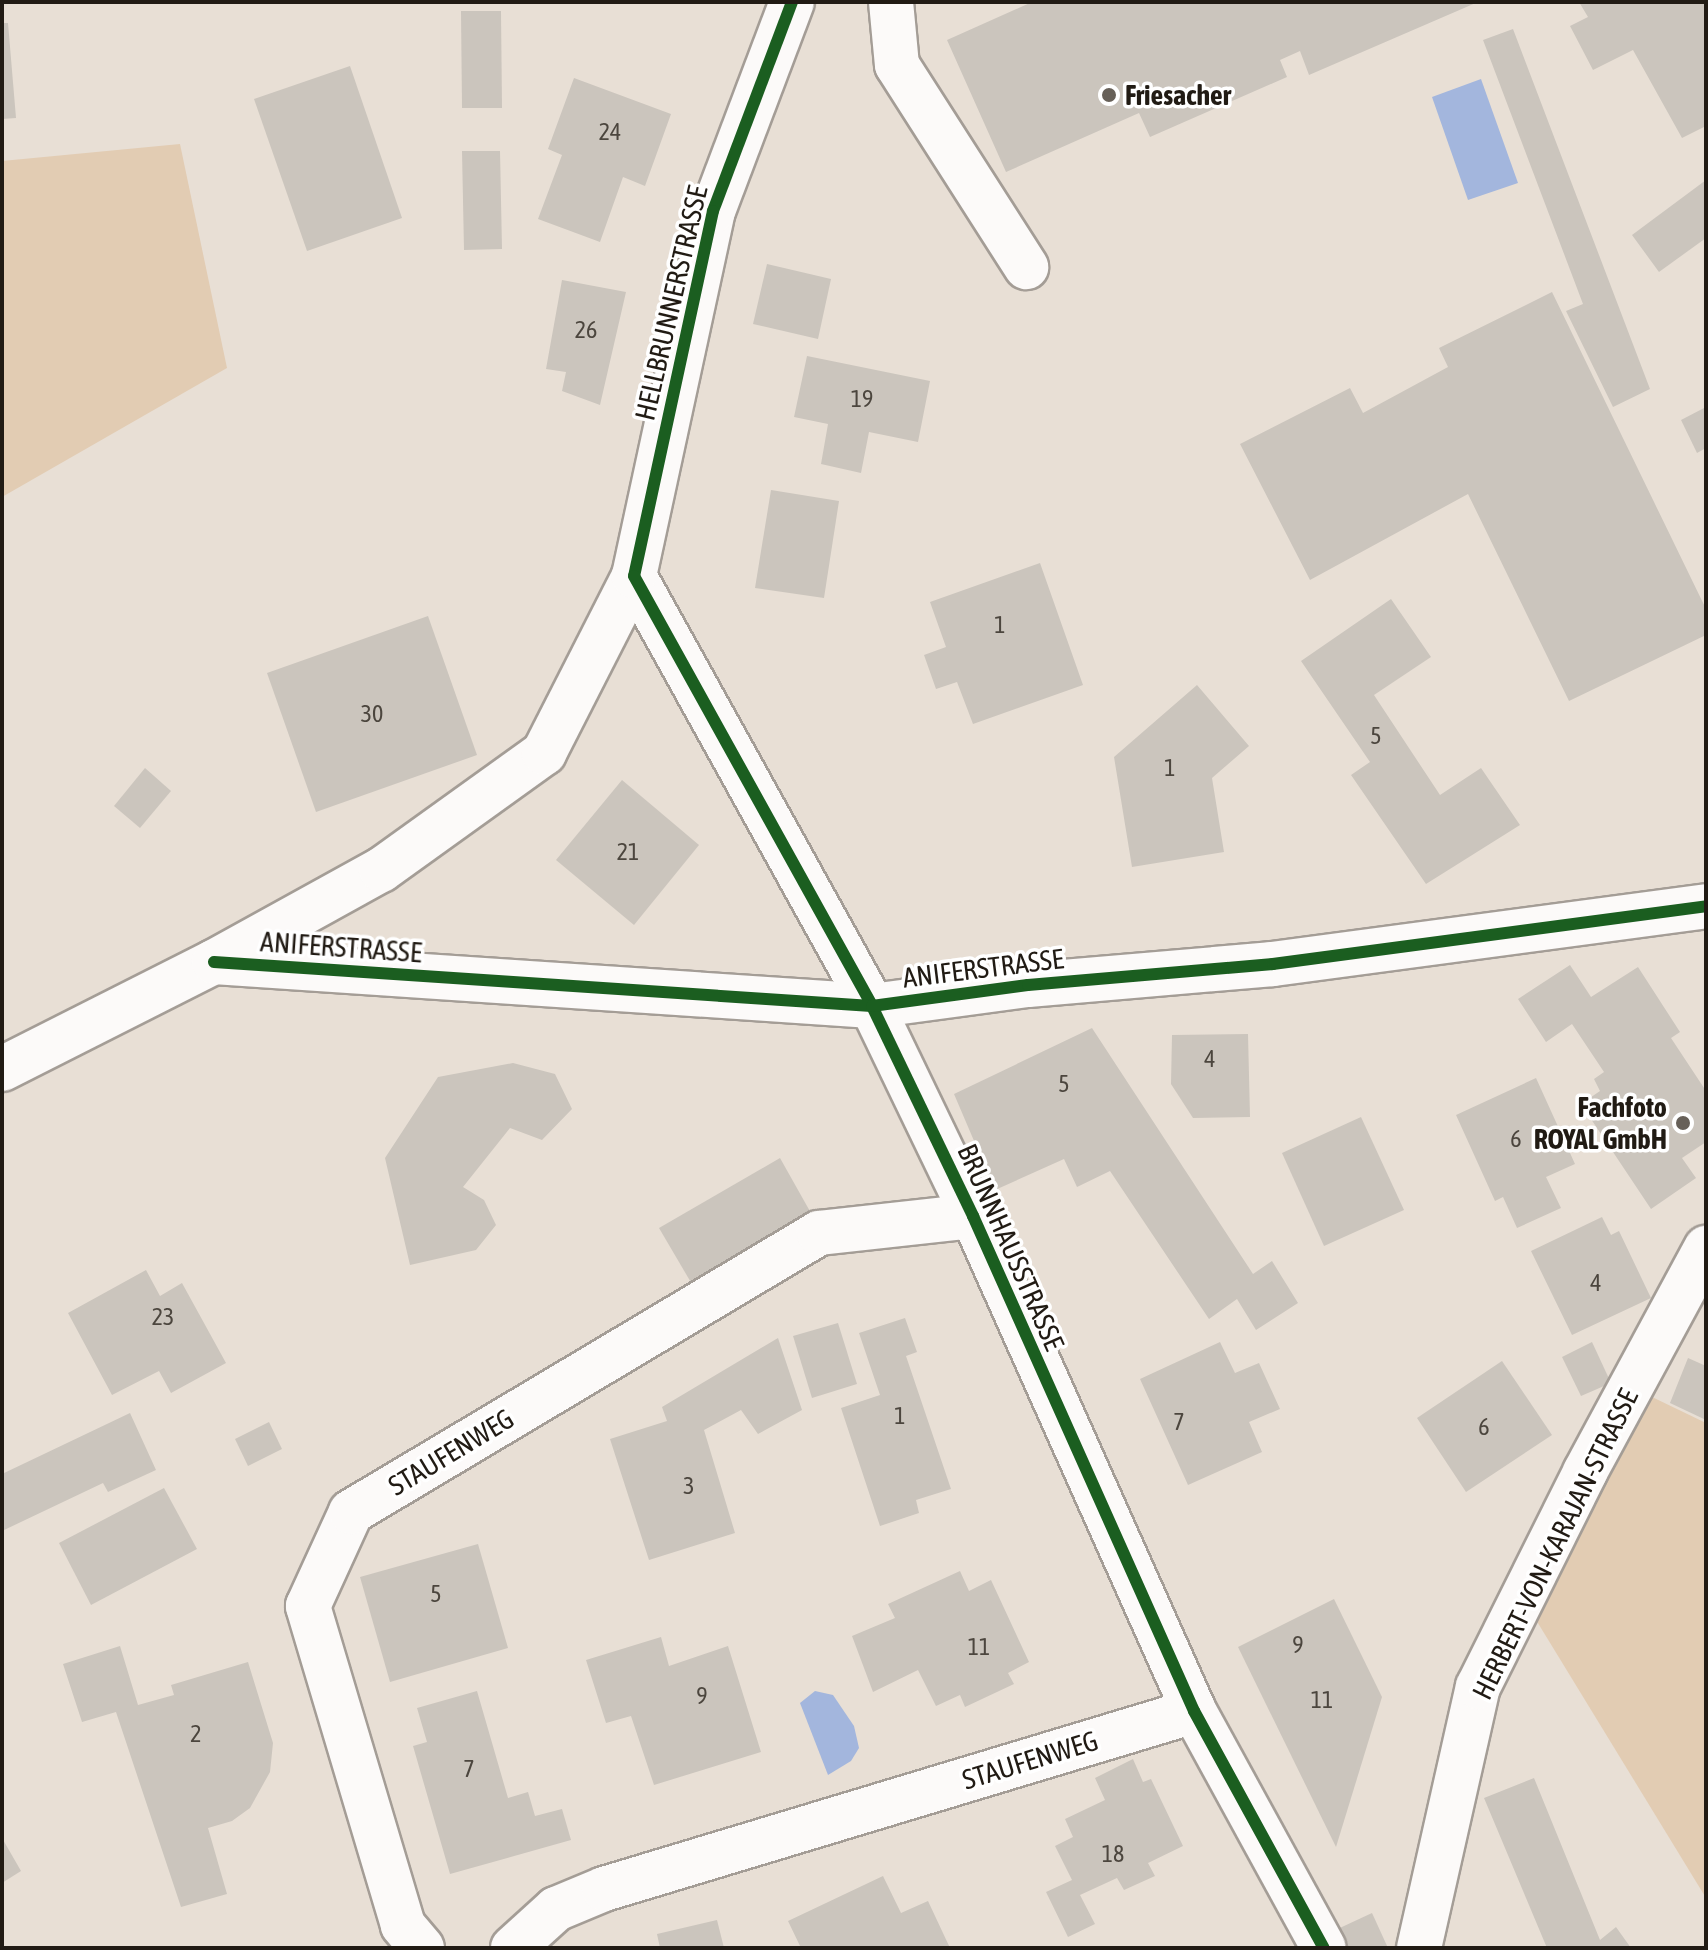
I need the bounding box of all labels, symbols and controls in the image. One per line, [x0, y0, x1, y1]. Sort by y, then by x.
place label: Friesacher [1125, 78, 1231, 112]
marker: Friesacher [1100, 86, 1118, 104]
house number: 24 [599, 118, 621, 146]
street label: HELLBRUNNERSTRASSE [628, 182, 714, 424]
house number: 26 [575, 316, 597, 344]
house number: 19 [851, 385, 873, 413]
house number: 1 [994, 611, 1006, 639]
house number: 30 [361, 700, 383, 728]
house number: 5 [1370, 722, 1382, 750]
house number: 1 [1164, 754, 1176, 782]
house number: 21 [617, 838, 639, 866]
street label: ANIFERSTRASSE [259, 925, 423, 969]
street label: ANIFERSTRASSE [901, 941, 1065, 995]
house number: 4 [1204, 1045, 1216, 1073]
house number: 5 [1058, 1070, 1070, 1098]
place label: Fachfoto ROYAL GmbH [1534, 1090, 1667, 1156]
marker: Fachfoto ROYAL GmbH [1674, 1114, 1692, 1132]
house number: 6 [1510, 1125, 1522, 1153]
street label: BRUNNHAUSSTRASSE [950, 1139, 1072, 1355]
house number: 4 [1590, 1269, 1602, 1297]
house number: 23 [152, 1303, 174, 1331]
street label: HERBERT-VON-KARAJAN-STRASSE [1465, 1383, 1645, 1705]
street label: STAUFENWEG [382, 1402, 520, 1502]
house number: 1 [894, 1402, 906, 1430]
house number: 7 [1173, 1408, 1185, 1436]
house number: 6 [1478, 1413, 1490, 1441]
house number: 3 [683, 1472, 695, 1500]
house number: 5 [430, 1580, 442, 1608]
house number: 9 [1292, 1631, 1304, 1659]
house number: 11 [968, 1633, 990, 1661]
house number: 9 [696, 1682, 708, 1710]
house number: 11 [1311, 1686, 1333, 1714]
house number: 2 [190, 1720, 202, 1748]
street label: STAUFENWEG [958, 1723, 1102, 1797]
house number: 7 [463, 1755, 475, 1783]
house number: 18 [1102, 1840, 1124, 1868]

